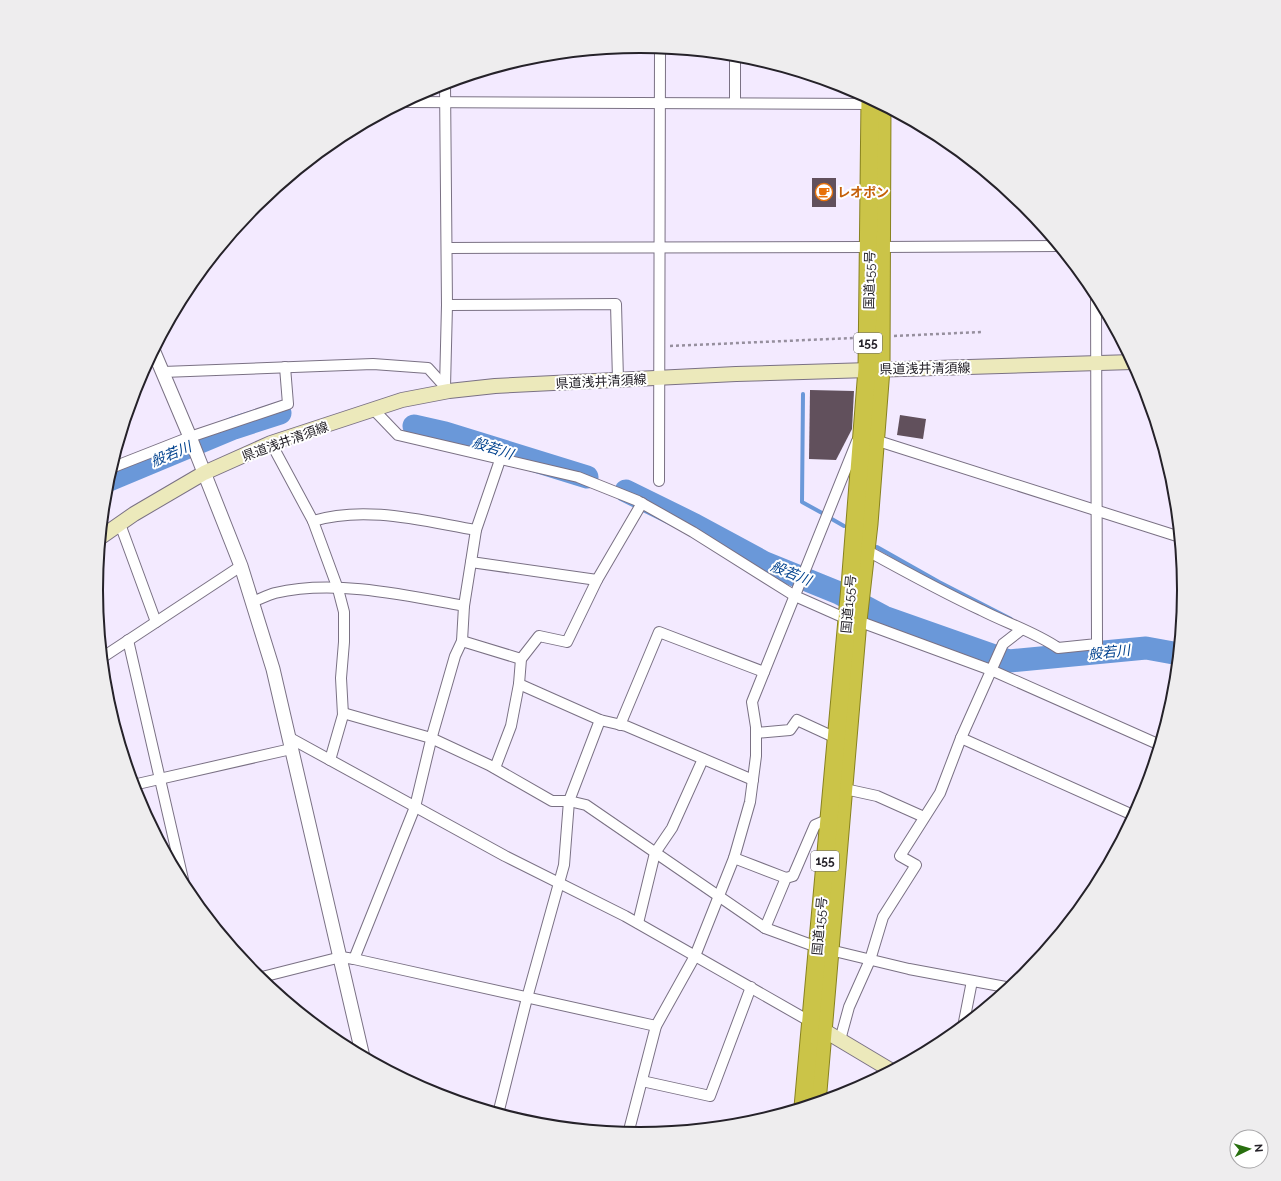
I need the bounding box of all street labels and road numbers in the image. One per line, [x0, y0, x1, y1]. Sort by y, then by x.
street label: 国道155号 [861, 251, 878, 310]
road number: 155 [854, 333, 882, 353]
street label: 県道浅井清須線 [879, 360, 971, 377]
street label: 県道浅井清須線 [555, 372, 647, 391]
street label: 県道浅井清須線 [240, 419, 330, 464]
street label: 国道155号 [838, 574, 859, 634]
road number: 155 [811, 851, 839, 871]
street label: 国道155号 [809, 896, 830, 956]

